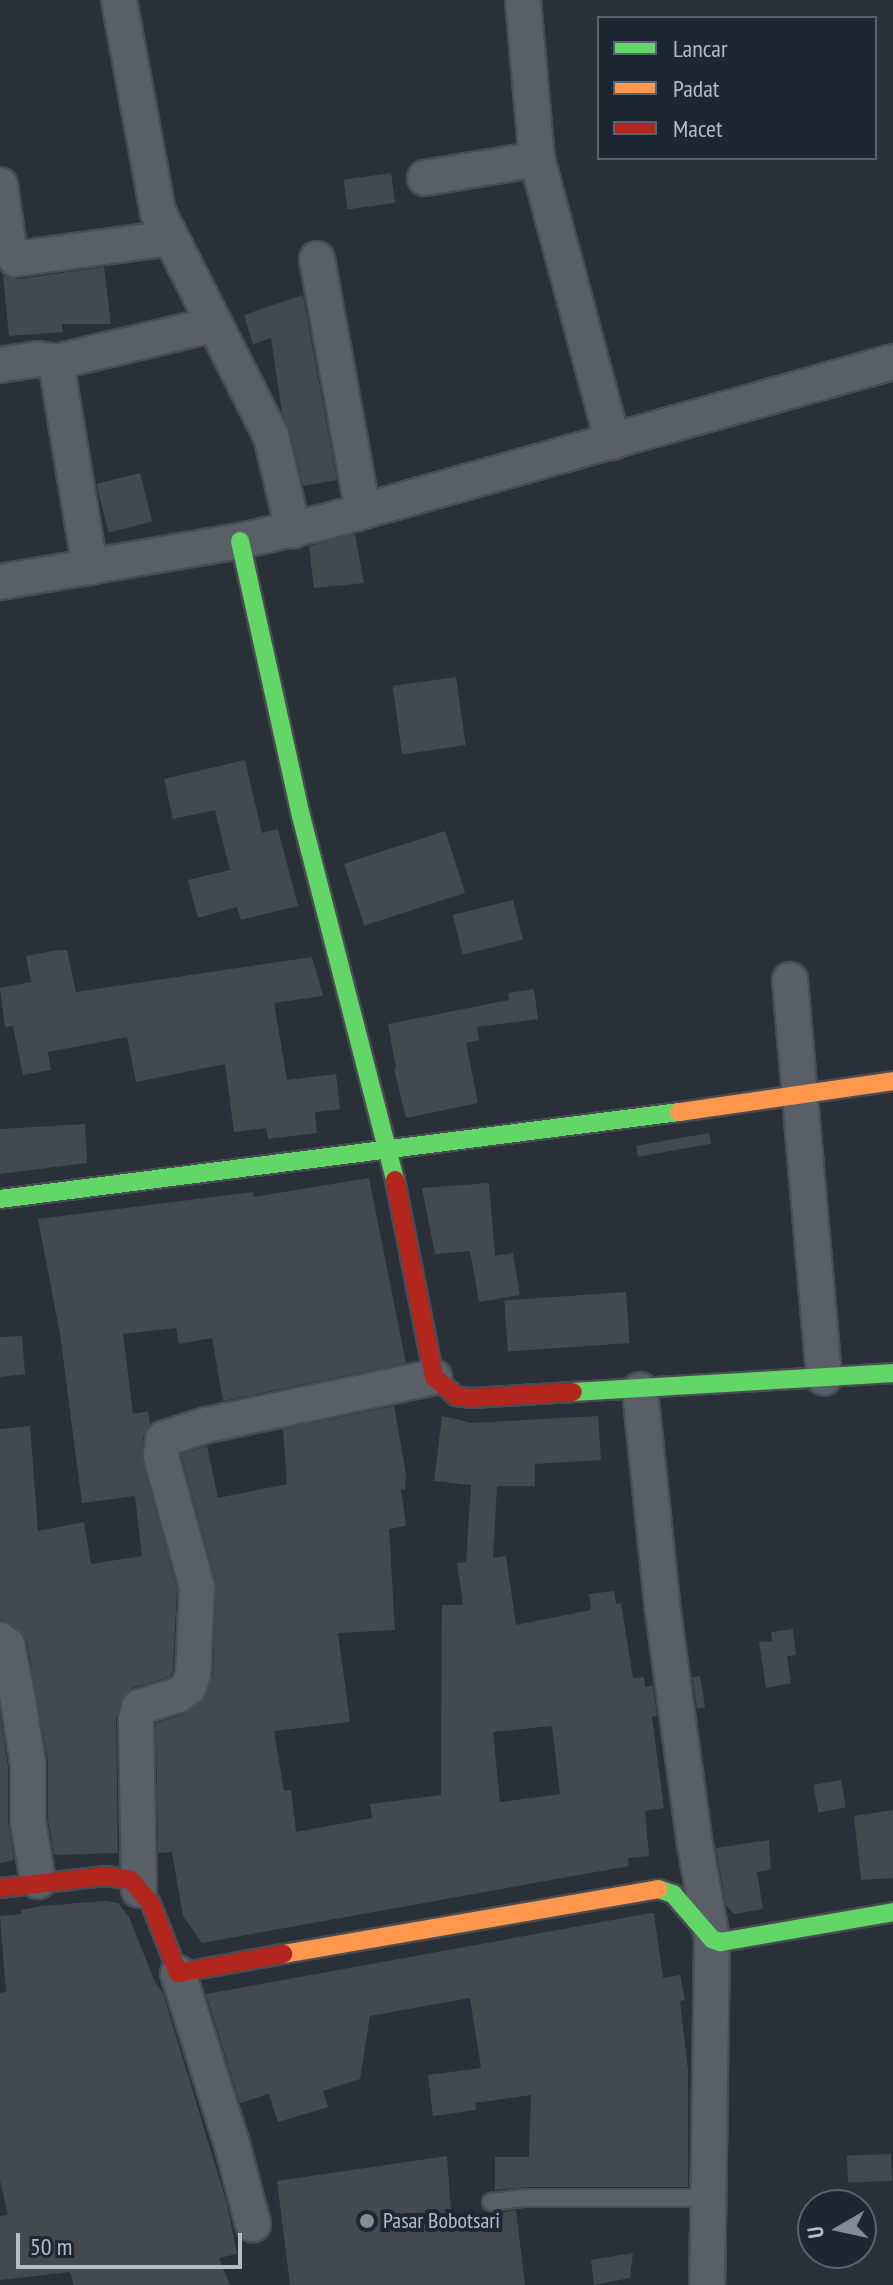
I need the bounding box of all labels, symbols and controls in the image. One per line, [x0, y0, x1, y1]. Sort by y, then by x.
legend [597, 16, 877, 160]
text: Lancar [673, 33, 727, 64]
text: Padat [673, 73, 719, 104]
text: Macet [673, 113, 723, 144]
north arrow [797, 2189, 877, 2269]
place label: Pasar Bobotsari [383, 2208, 500, 2234]
marker: Pasar Bobotsari [358, 2212, 376, 2230]
scale bar [20, 2217, 246, 2267]
text: U [801, 2225, 830, 2240]
text: 50 m [30, 2231, 72, 2262]

